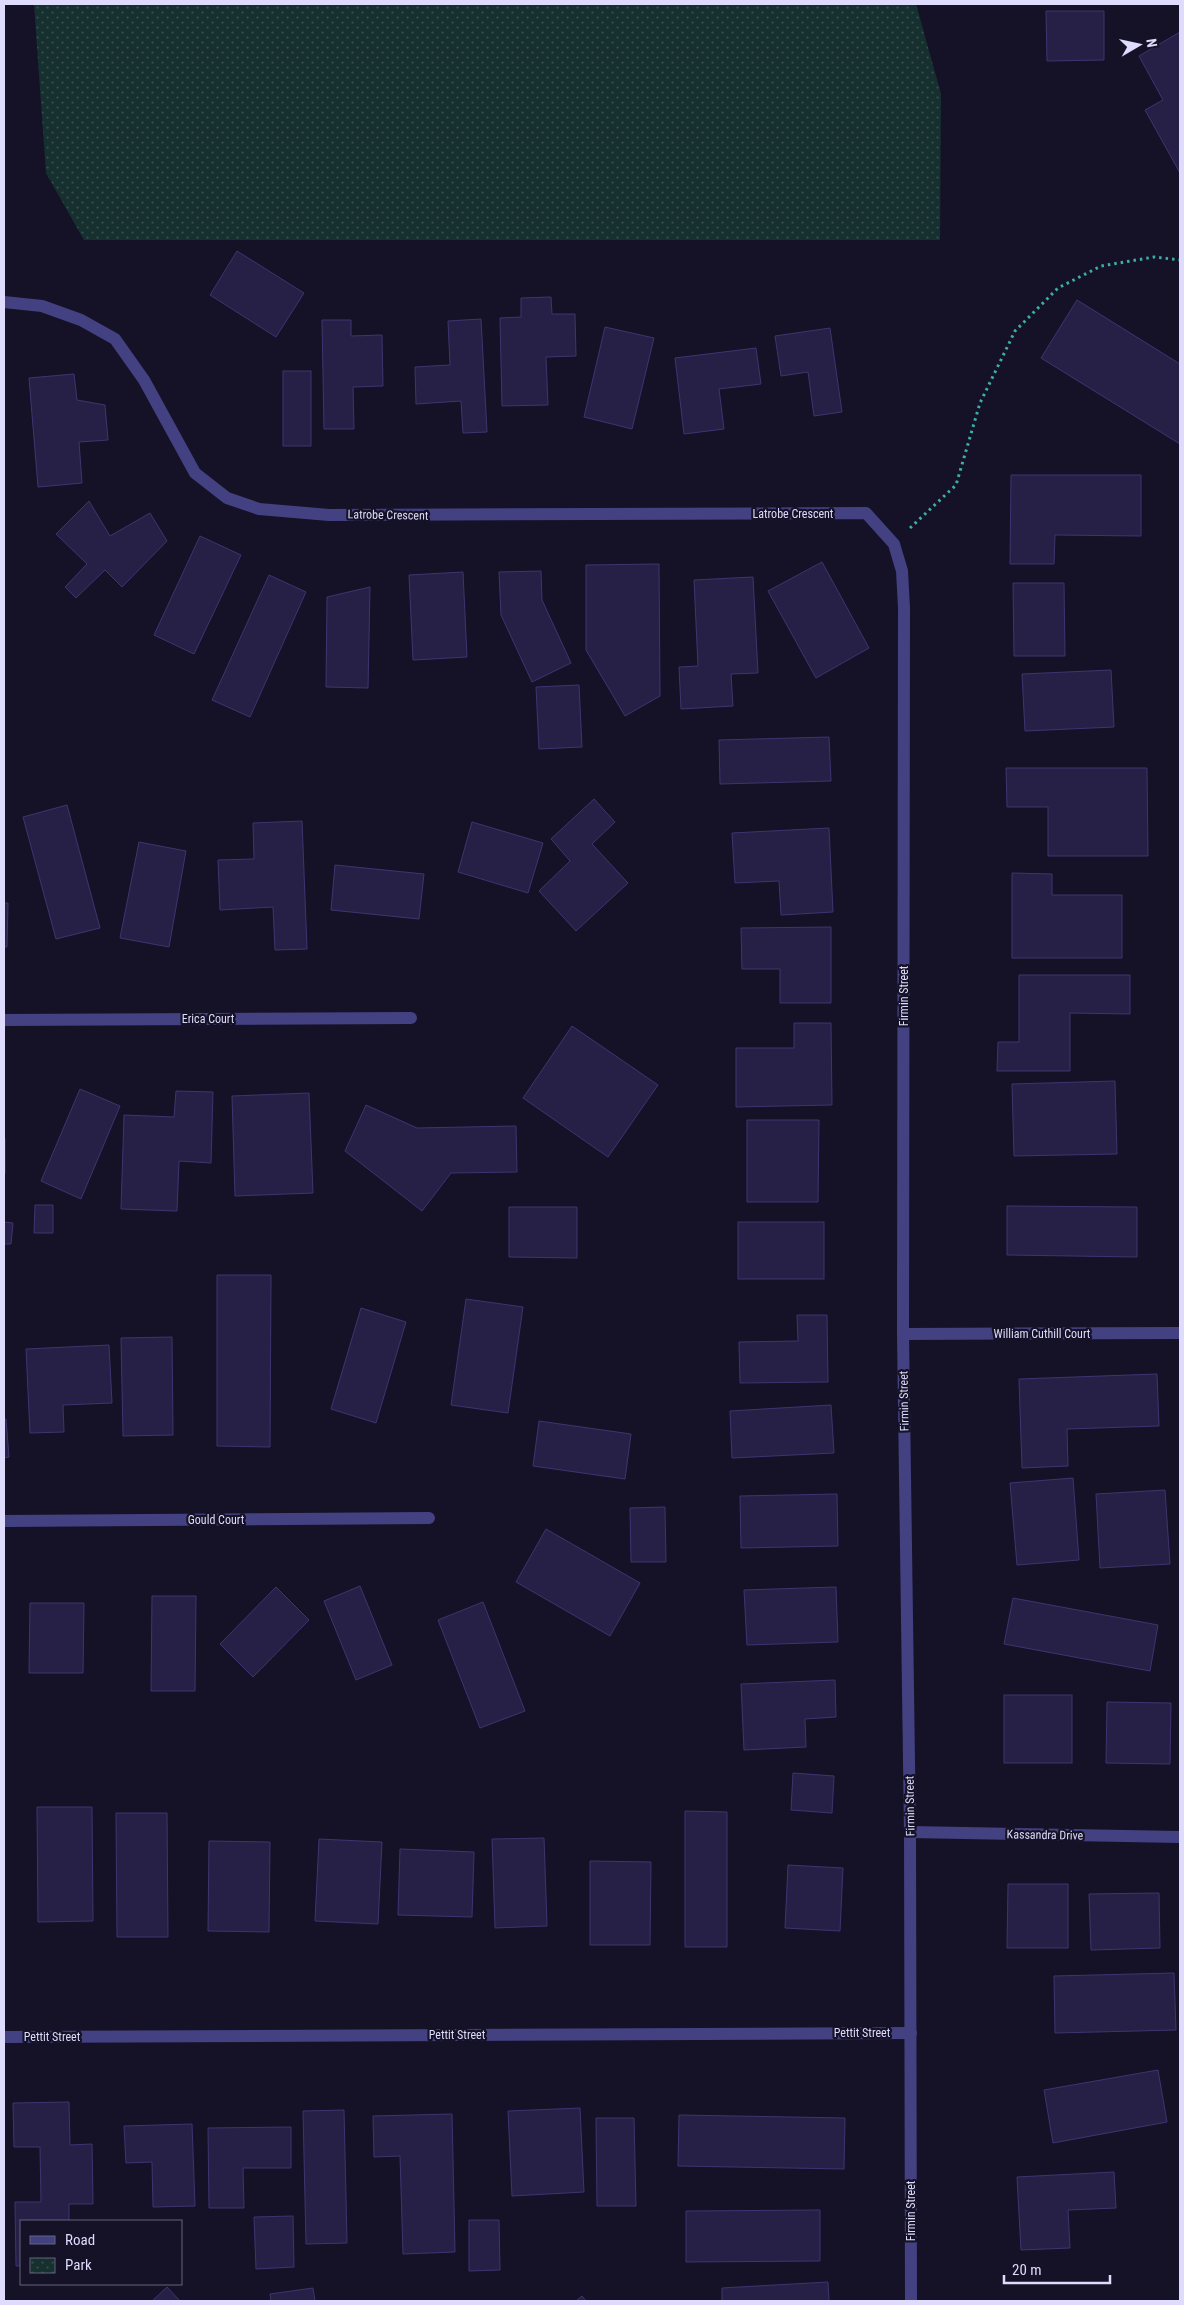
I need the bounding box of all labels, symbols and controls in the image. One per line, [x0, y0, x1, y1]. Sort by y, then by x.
north arrow [1114, 20, 1164, 70]
text: N [1143, 37, 1160, 48]
street label: Latrobe Crescent [347, 507, 429, 523]
street label: Latrobe Crescent [753, 507, 834, 521]
street label: Firmin Street [897, 965, 911, 1026]
street label: Erica Court [182, 1012, 235, 1026]
street label: William Cuthill Court [994, 1327, 1091, 1341]
street label: Firmin Street [896, 1370, 912, 1431]
street label: Gould Court [188, 1513, 245, 1527]
street label: Firmin Street [902, 1775, 918, 1836]
street label: Kassandra Drive [1007, 1827, 1084, 1843]
street label: Pettit Street [834, 2026, 891, 2040]
street label: Pettit Street [429, 2028, 486, 2042]
street label: Pettit Street [24, 2030, 81, 2044]
street label: Firmin Street [904, 2180, 918, 2241]
legend [20, 2220, 182, 2285]
text: Road [65, 2231, 95, 2249]
scale bar [1004, 2252, 1110, 2284]
text: Park [65, 2256, 92, 2274]
text: 20 m [1012, 2261, 1042, 2279]

